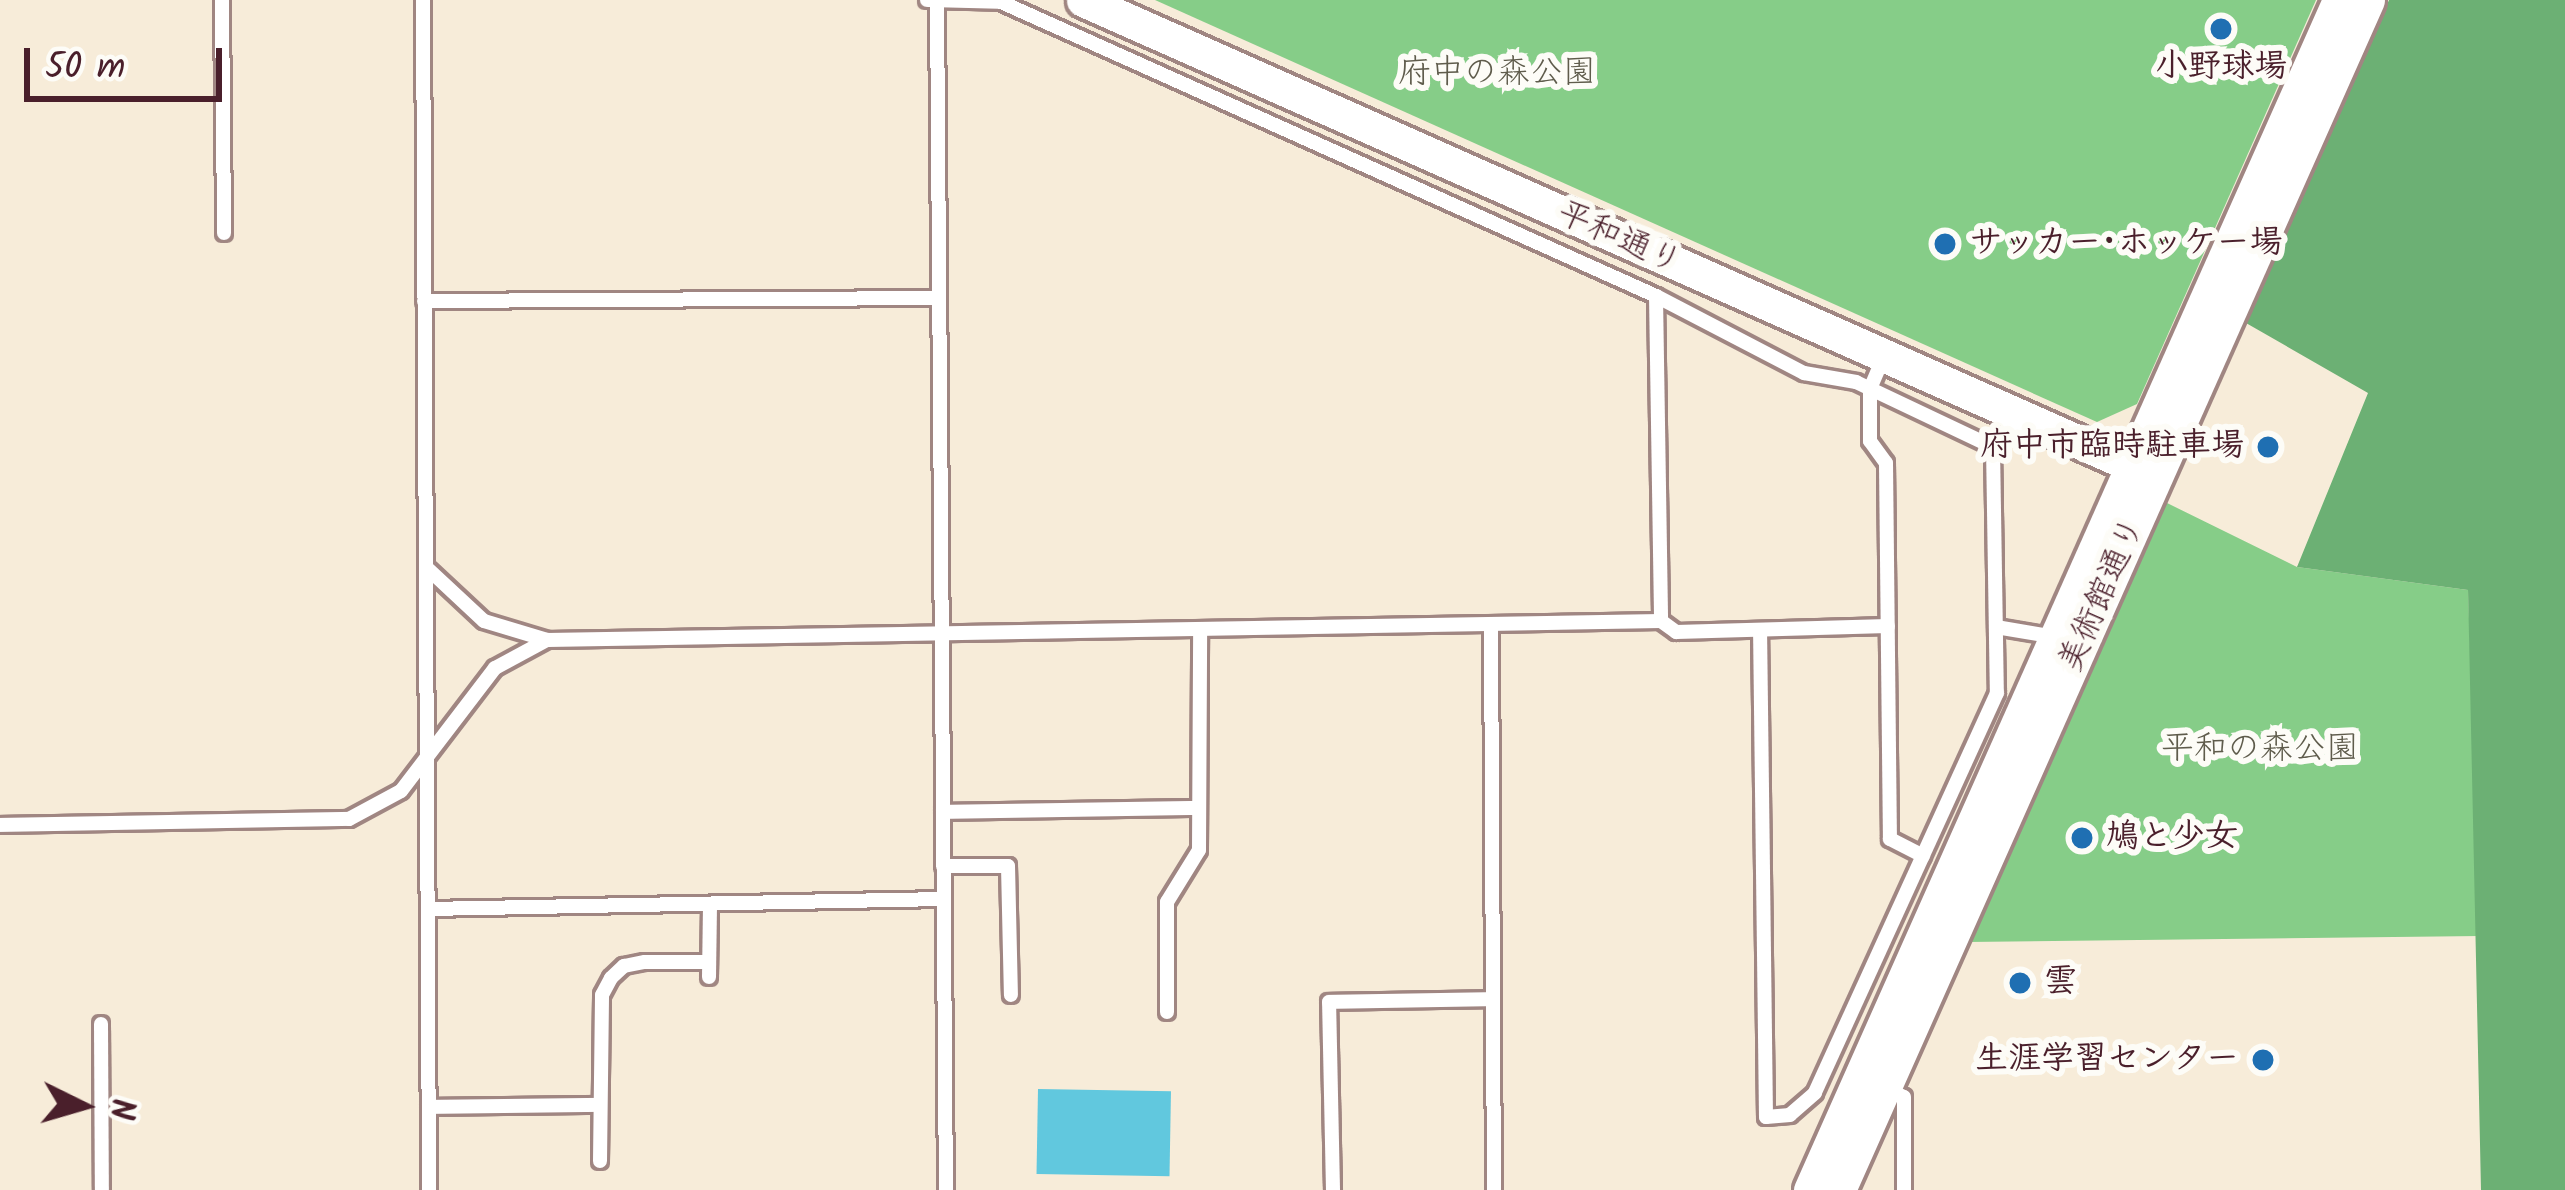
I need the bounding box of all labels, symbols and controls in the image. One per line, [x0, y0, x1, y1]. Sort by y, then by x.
marker: 小野球場 [2208, 16, 2234, 42]
scale bar [30, 24, 228, 98]
text: 50 m [45, 40, 125, 97]
place label: 小野球場 [2155, 48, 2287, 88]
park label: 府中の森公園 [1398, 54, 1596, 94]
street label: 平和通り [1551, 194, 1687, 284]
place label: サッカー･ホッケー場 [1969, 224, 2282, 264]
marker: サッカー･ホッケー場 [1932, 231, 1958, 257]
place label: 府中市臨時駐車場 [1980, 427, 2244, 467]
marker: 府中市臨時駐車場 [2255, 434, 2281, 460]
street label: 美術館通り [2051, 512, 2155, 678]
park label: 平和の森公園 [2161, 730, 2359, 770]
place label: 鳩と少女 [2106, 818, 2238, 858]
marker: 鳩と少女 [2069, 825, 2095, 851]
place label: 雲 [2044, 963, 2077, 1003]
marker: 雲 [2007, 970, 2033, 996]
place label: 生涯学習センター [1975, 1040, 2239, 1080]
north arrow [24, 1046, 144, 1166]
marker: 生涯学習センター [2250, 1047, 2276, 1073]
text: N [93, 1096, 148, 1122]

